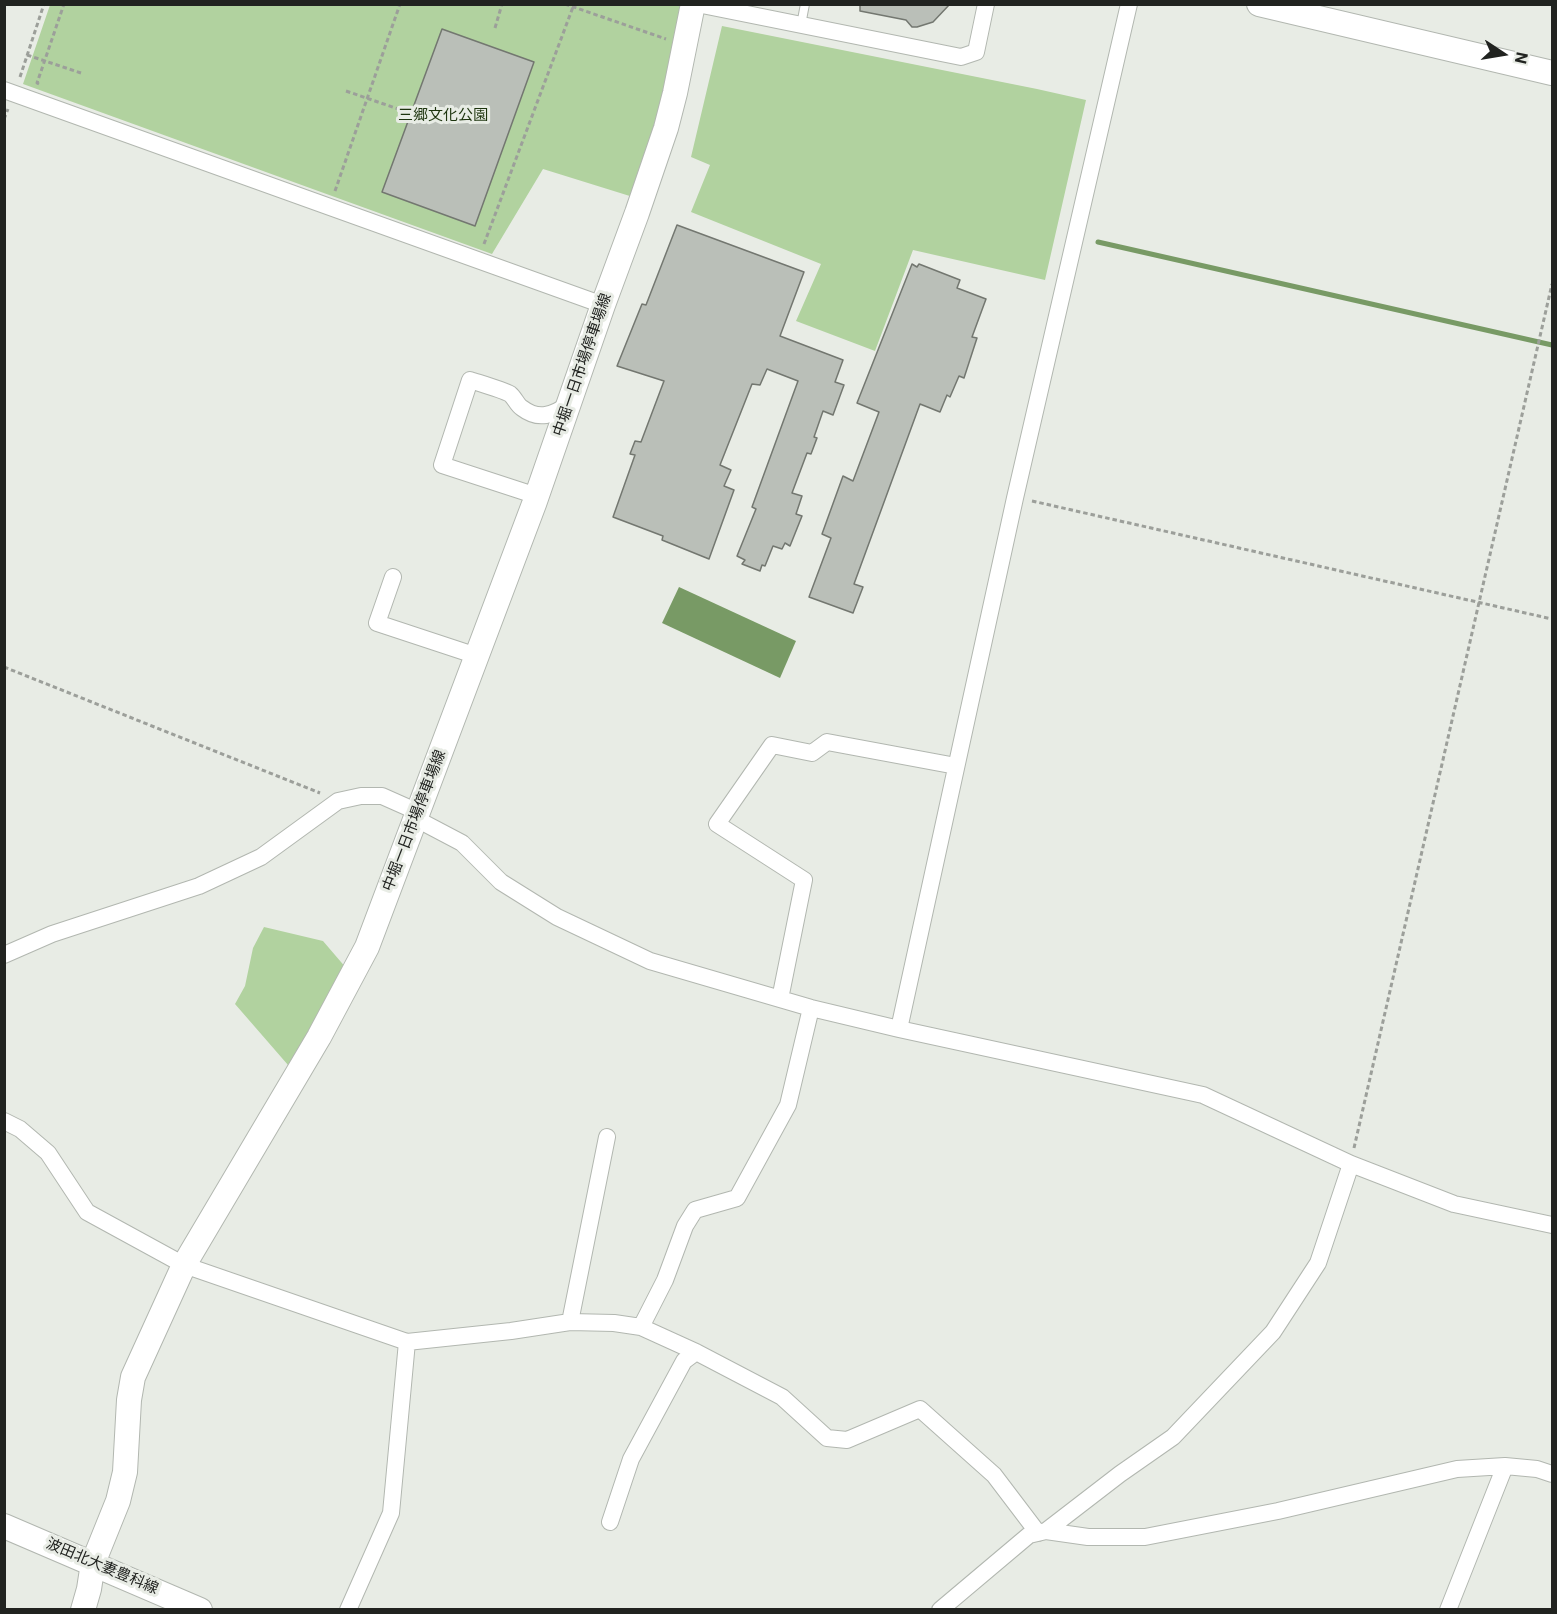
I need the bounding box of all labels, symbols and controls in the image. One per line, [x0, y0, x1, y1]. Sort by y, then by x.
north arrow [1473, 24, 1533, 84]
text: N [1511, 50, 1532, 65]
park label: 三郷文化公園 [398, 107, 488, 125]
street label: 中堀一日市場停車場線 [550, 291, 616, 439]
street label: 中堀一日市場停車場線 [380, 748, 450, 894]
street label: 波田北大妻豊科線 [43, 1535, 161, 1599]

